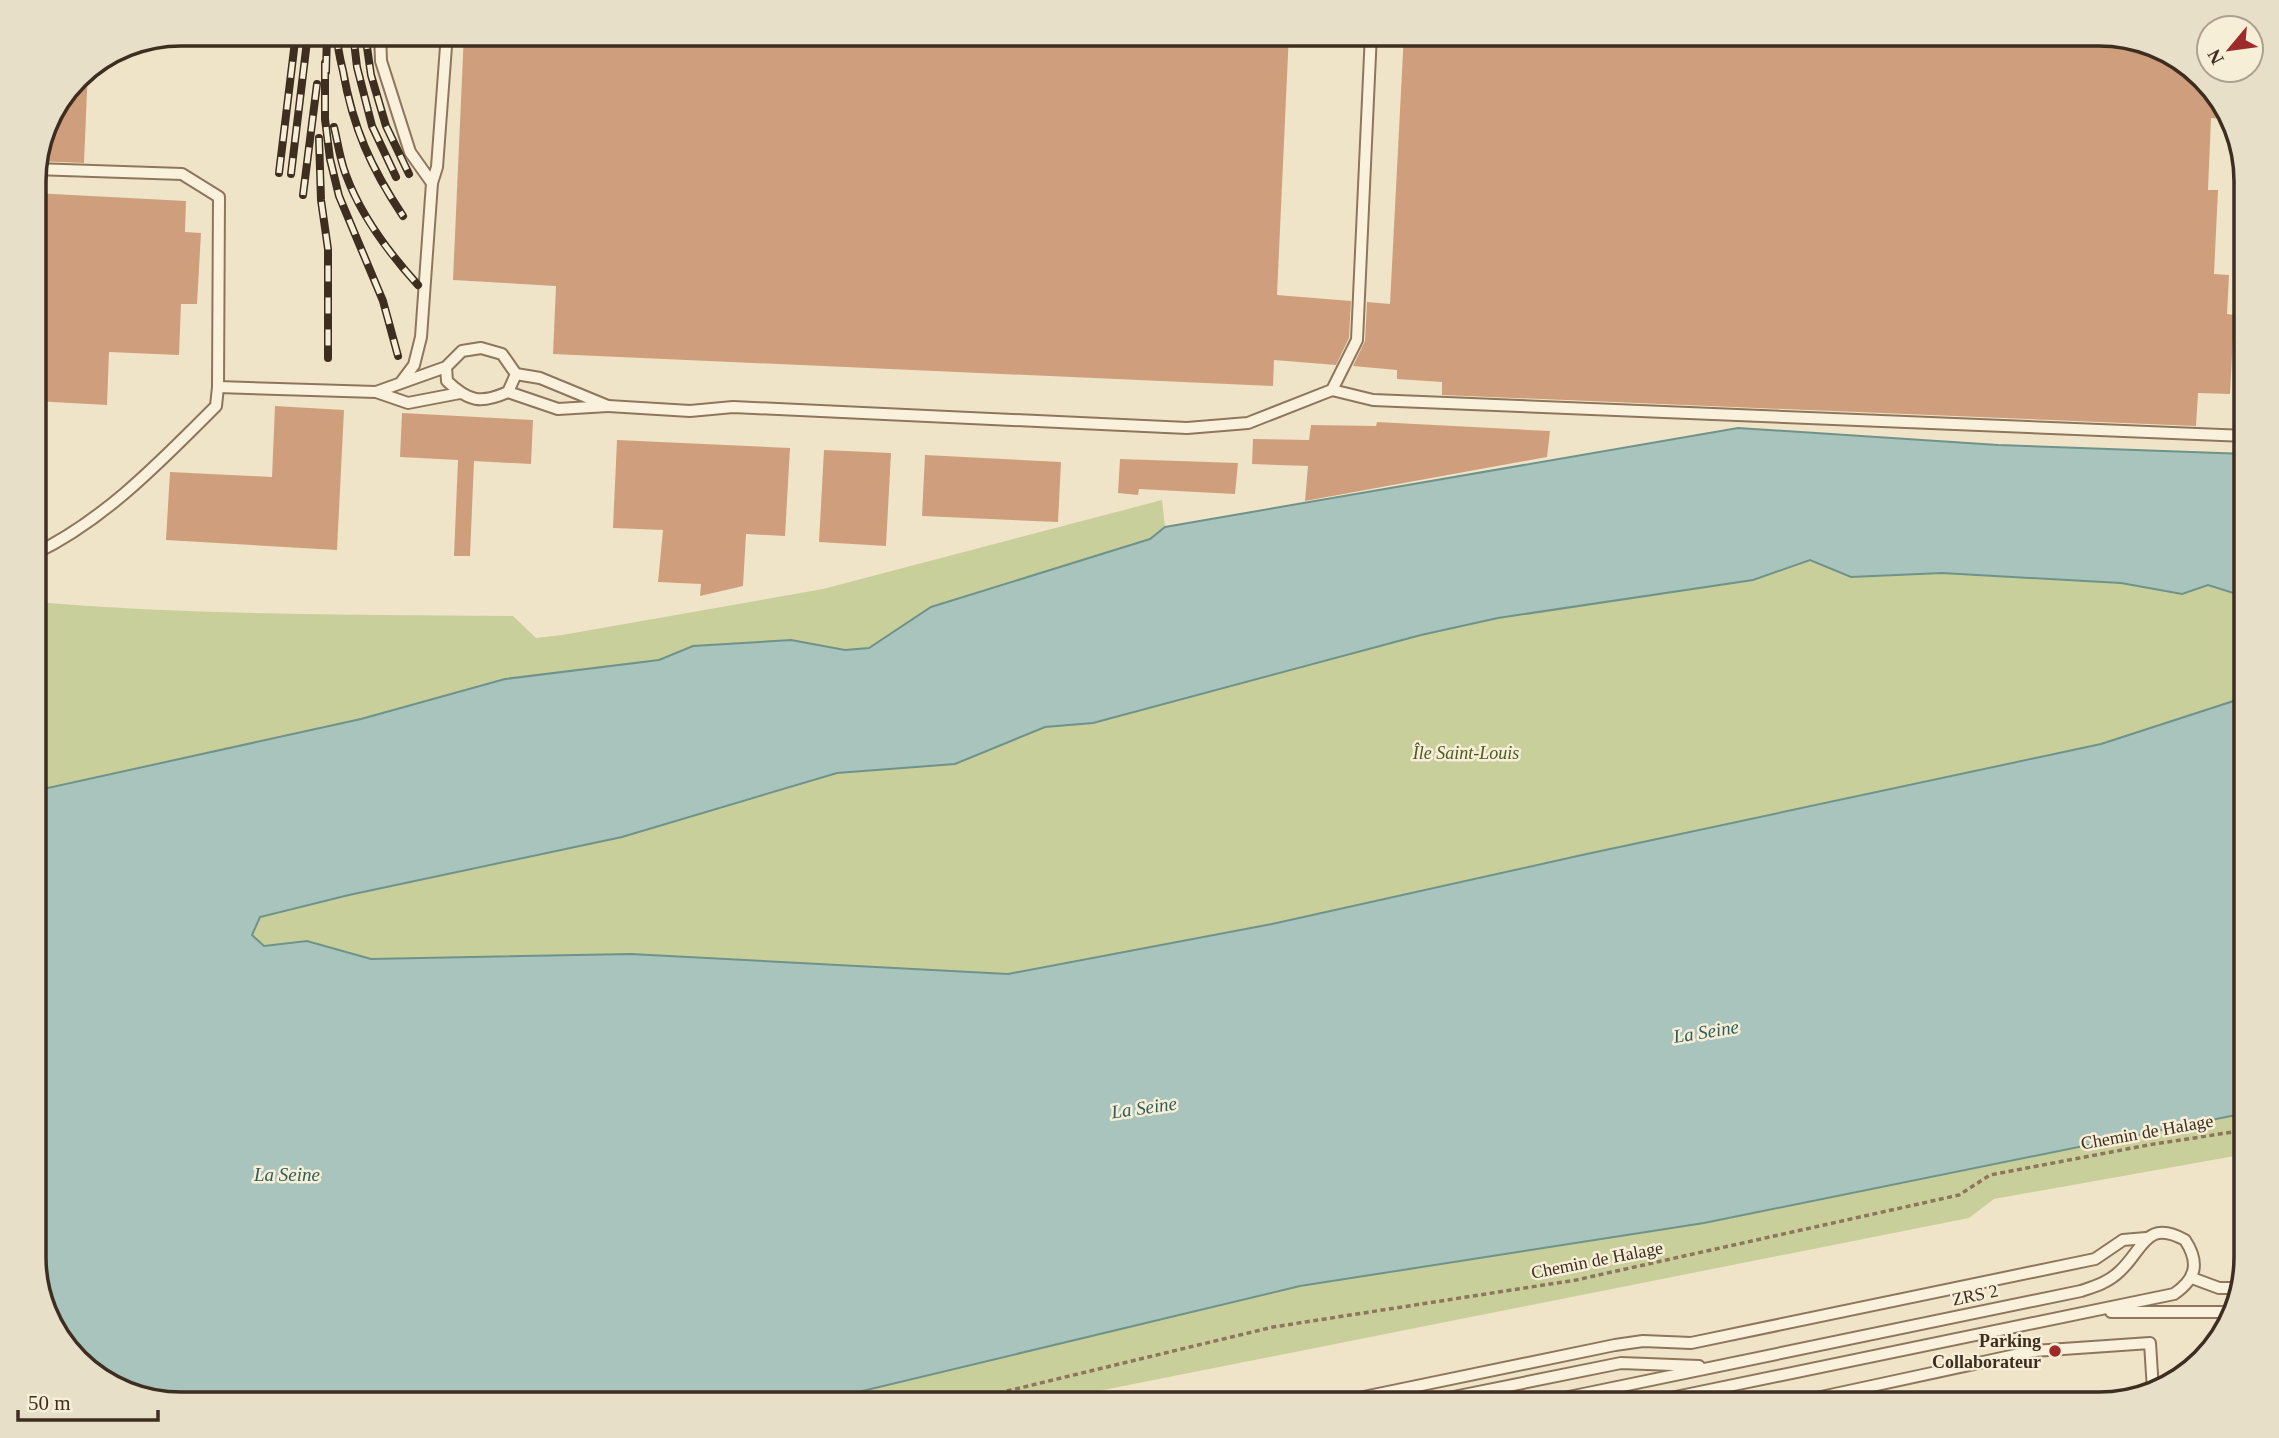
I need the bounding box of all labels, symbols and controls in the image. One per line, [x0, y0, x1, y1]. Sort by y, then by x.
north arrow [2195, 14, 2265, 84]
text: N [2203, 46, 2228, 68]
park label: Île Saint-Louis [1412, 742, 1519, 763]
water label: La Seine [1671, 1016, 1740, 1047]
water label: La Seine [1109, 1093, 1178, 1123]
street label: Chemin de Halage [2079, 1111, 2215, 1153]
water label: La Seine [253, 1164, 320, 1185]
street label: Chemin de Halage [1529, 1237, 1665, 1283]
street label: ZRS 2 [1950, 1280, 2000, 1310]
place label: Parking Collaborateur [1932, 1331, 2041, 1372]
marker: Parking Collaborateur [2047, 1343, 2063, 1359]
scale bar [18, 1378, 158, 1422]
text: 50 m [28, 1391, 71, 1415]

